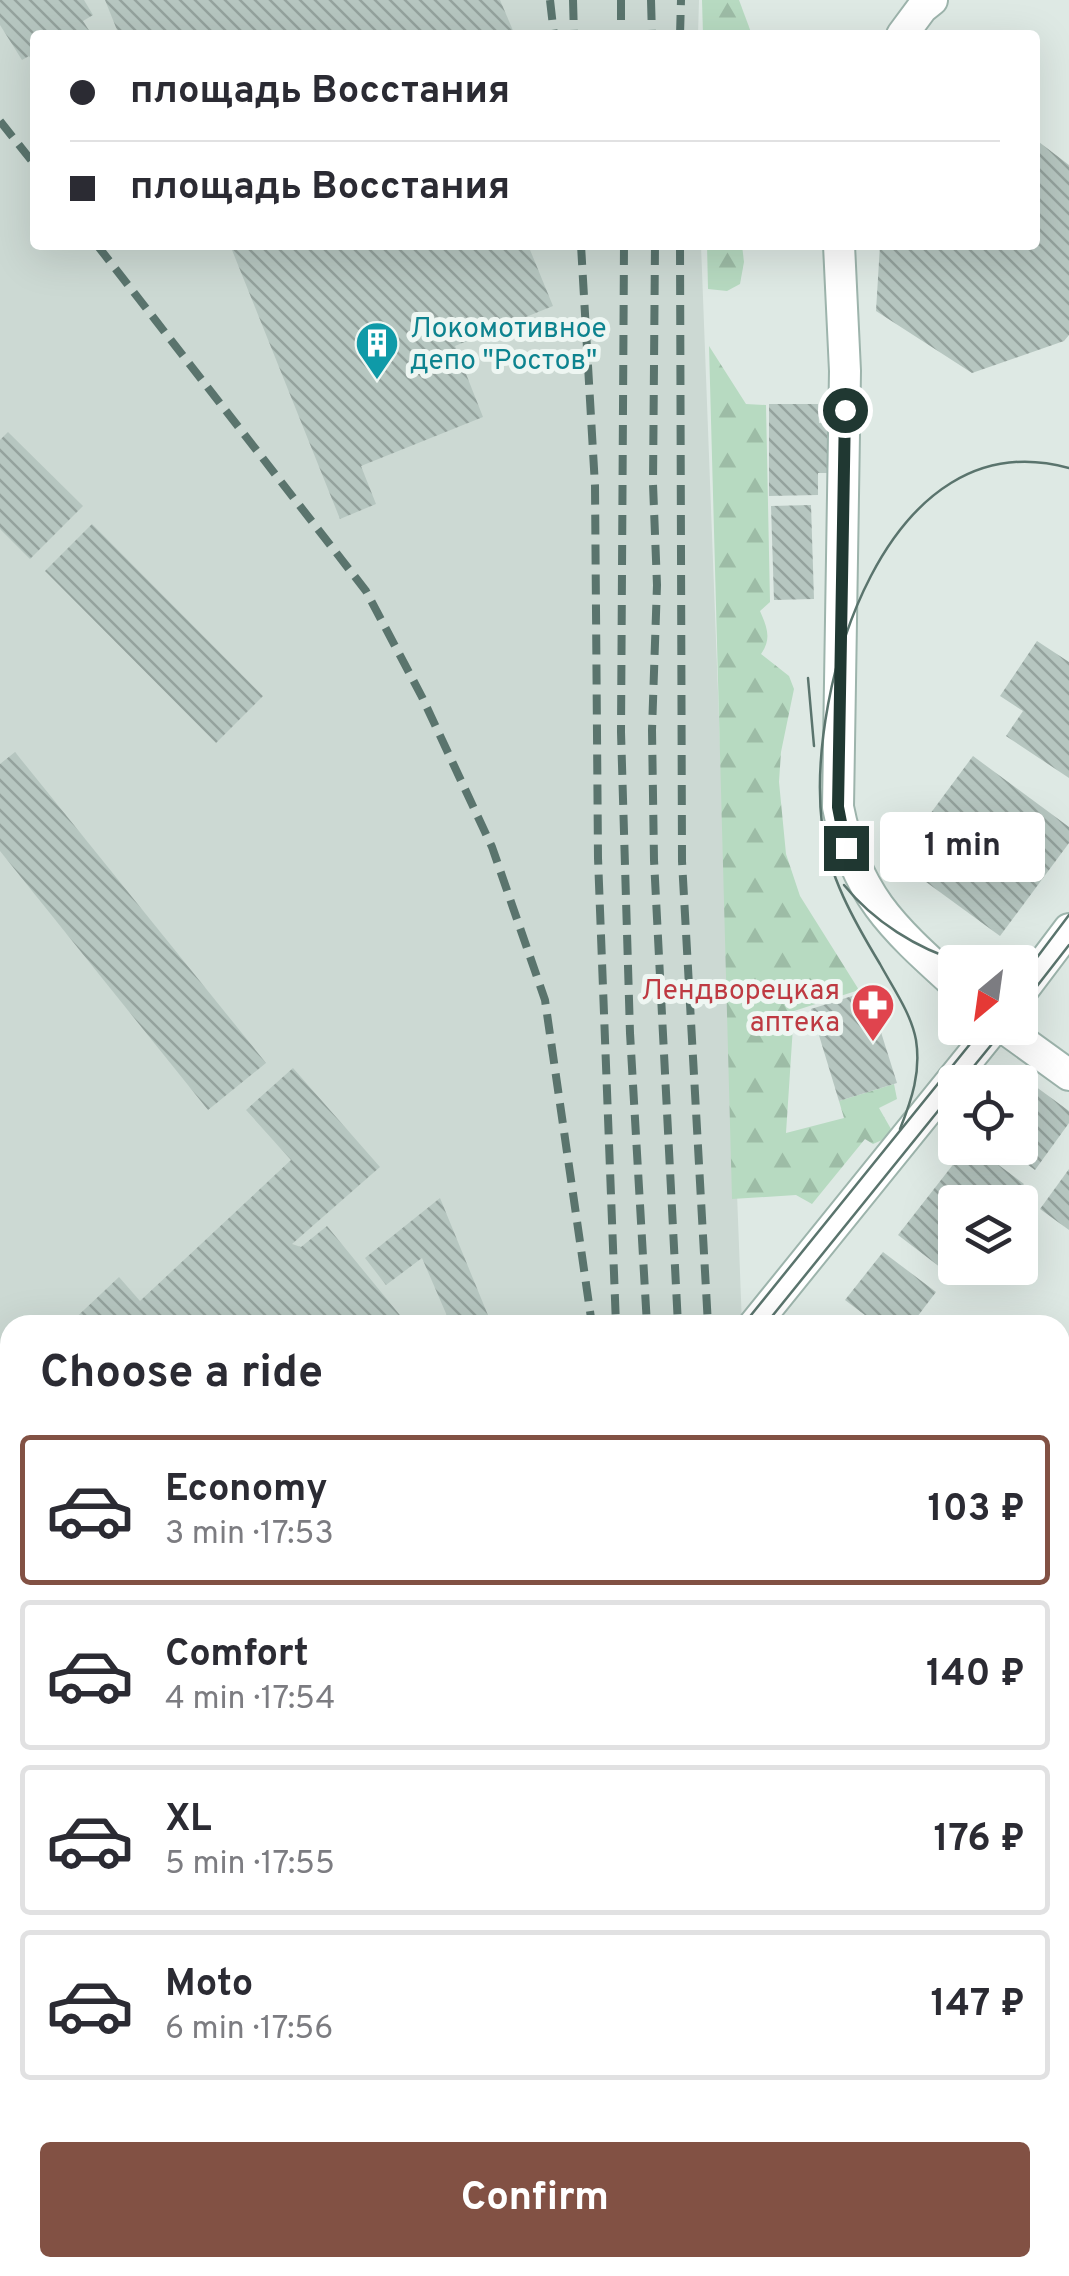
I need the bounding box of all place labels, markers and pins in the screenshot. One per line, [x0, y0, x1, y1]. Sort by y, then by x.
place label: Локомотивное депо "Ростов" [410, 312, 607, 380]
building icon: Локомотивное депо "Ростов" [354, 320, 400, 381]
place label: Лендворецкая аптека [641, 974, 840, 1042]
pharmacy icon: Лендворецкая аптека [850, 982, 896, 1043]

